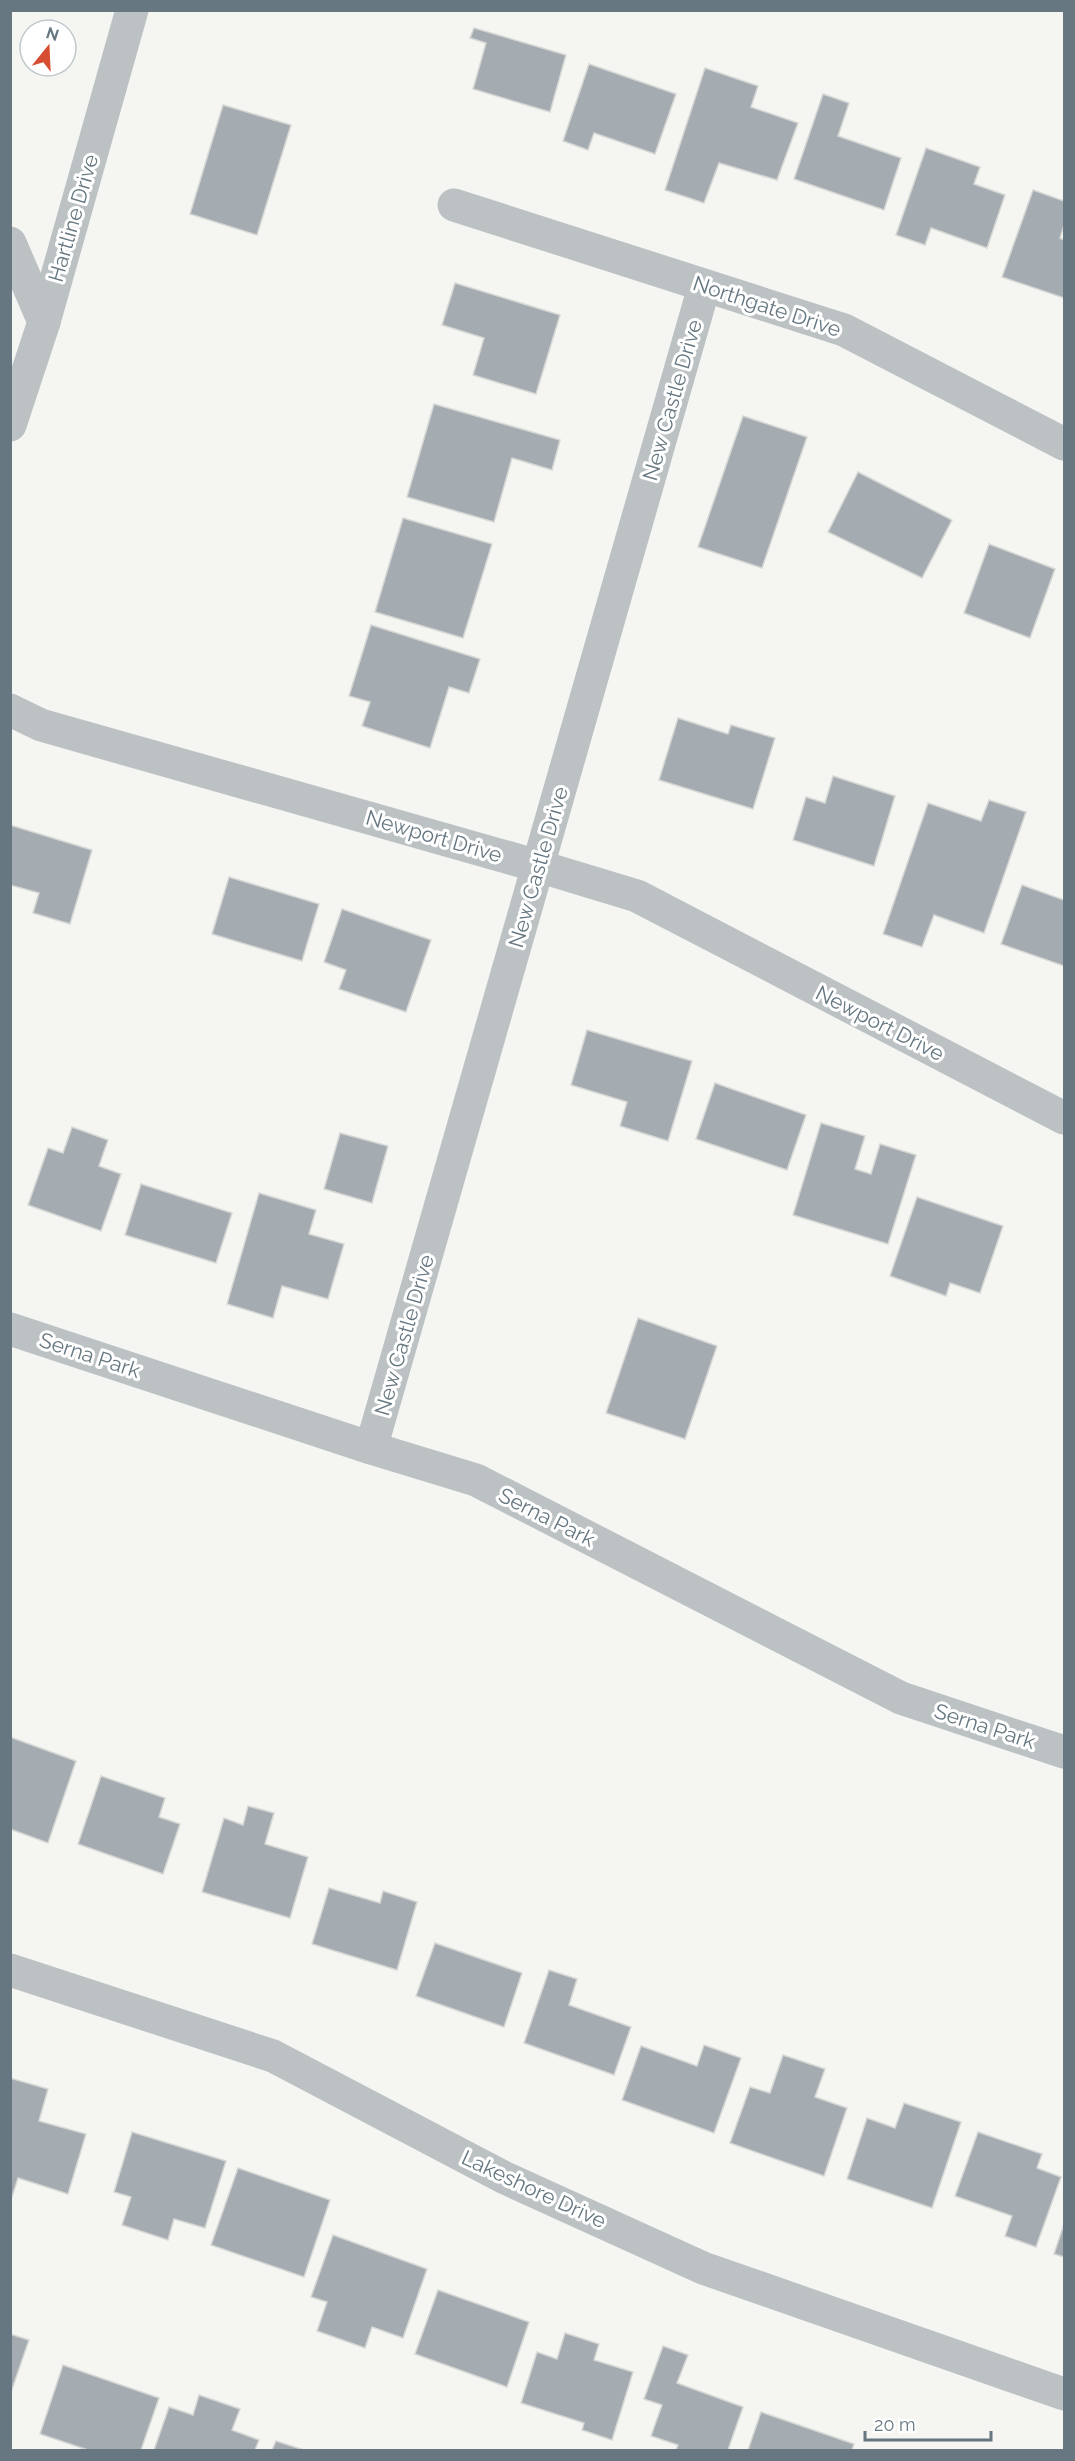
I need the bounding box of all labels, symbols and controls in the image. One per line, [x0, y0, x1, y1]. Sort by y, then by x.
north arrow [18, 18, 78, 78]
text: N [44, 23, 61, 45]
street label: Hartline Drive [43, 151, 103, 285]
street label: Northgate Drive [690, 270, 844, 342]
street label: New Castle Drive [637, 317, 707, 483]
street label: New Castle Drive [503, 784, 573, 950]
street label: Newport Drive [363, 805, 505, 867]
street label: Newport Drive [812, 980, 948, 1066]
street label: New Castle Drive [369, 1252, 439, 1418]
street label: Serna Park [36, 1327, 144, 1383]
street label: Serna Park [495, 1482, 599, 1552]
street label: Serna Park [931, 1698, 1039, 1754]
street label: Lakeshore Drive [458, 2145, 610, 2233]
scale bar [865, 2404, 991, 2442]
text: 20 m [874, 2414, 916, 2435]

